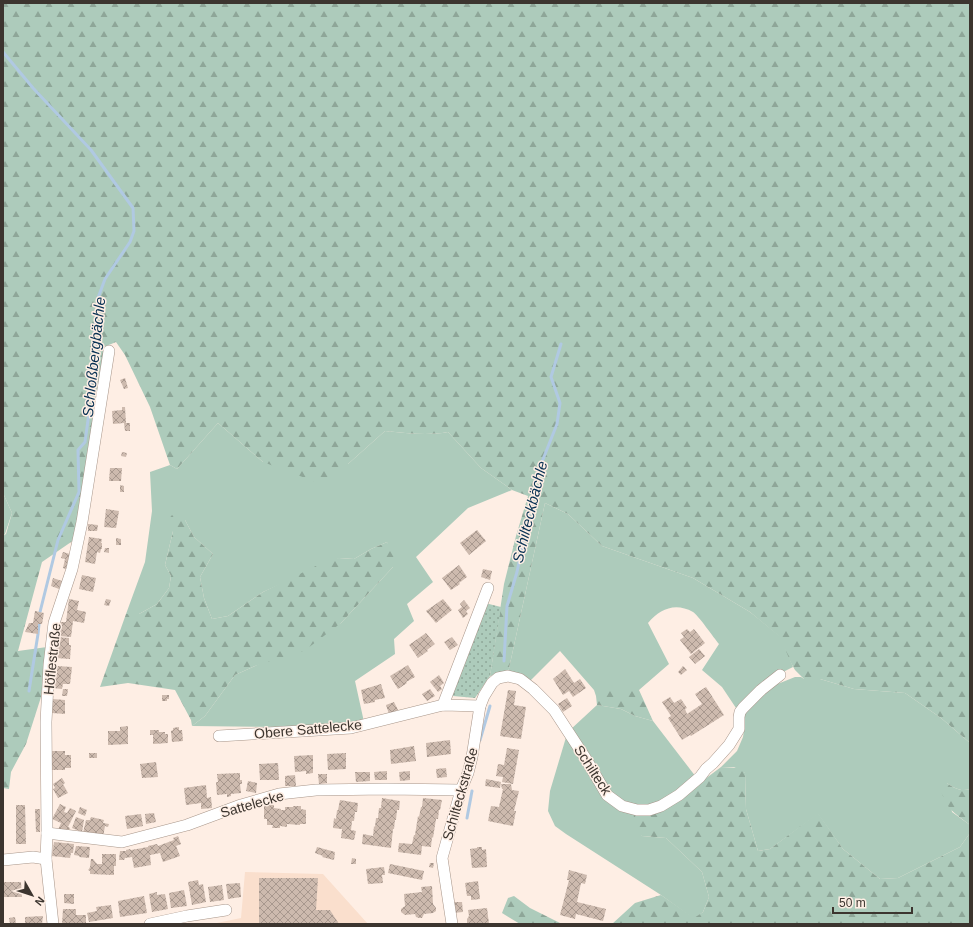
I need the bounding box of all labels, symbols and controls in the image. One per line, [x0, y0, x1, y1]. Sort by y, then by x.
water label: Schloßbergbächle [79, 296, 108, 418]
water label: Schilteckbächle [509, 459, 550, 565]
street label: Höflestraße [40, 622, 64, 696]
street label: Obere Sattelecke [253, 716, 363, 742]
street label: Schilteck [571, 742, 616, 799]
street label: Schilteckstraße [439, 746, 481, 842]
street label: Sattelecke [218, 787, 286, 821]
north arrow [12, 875, 52, 915]
scale bar [833, 889, 912, 915]
text: N [33, 894, 47, 908]
text: 50 m [839, 896, 866, 910]

